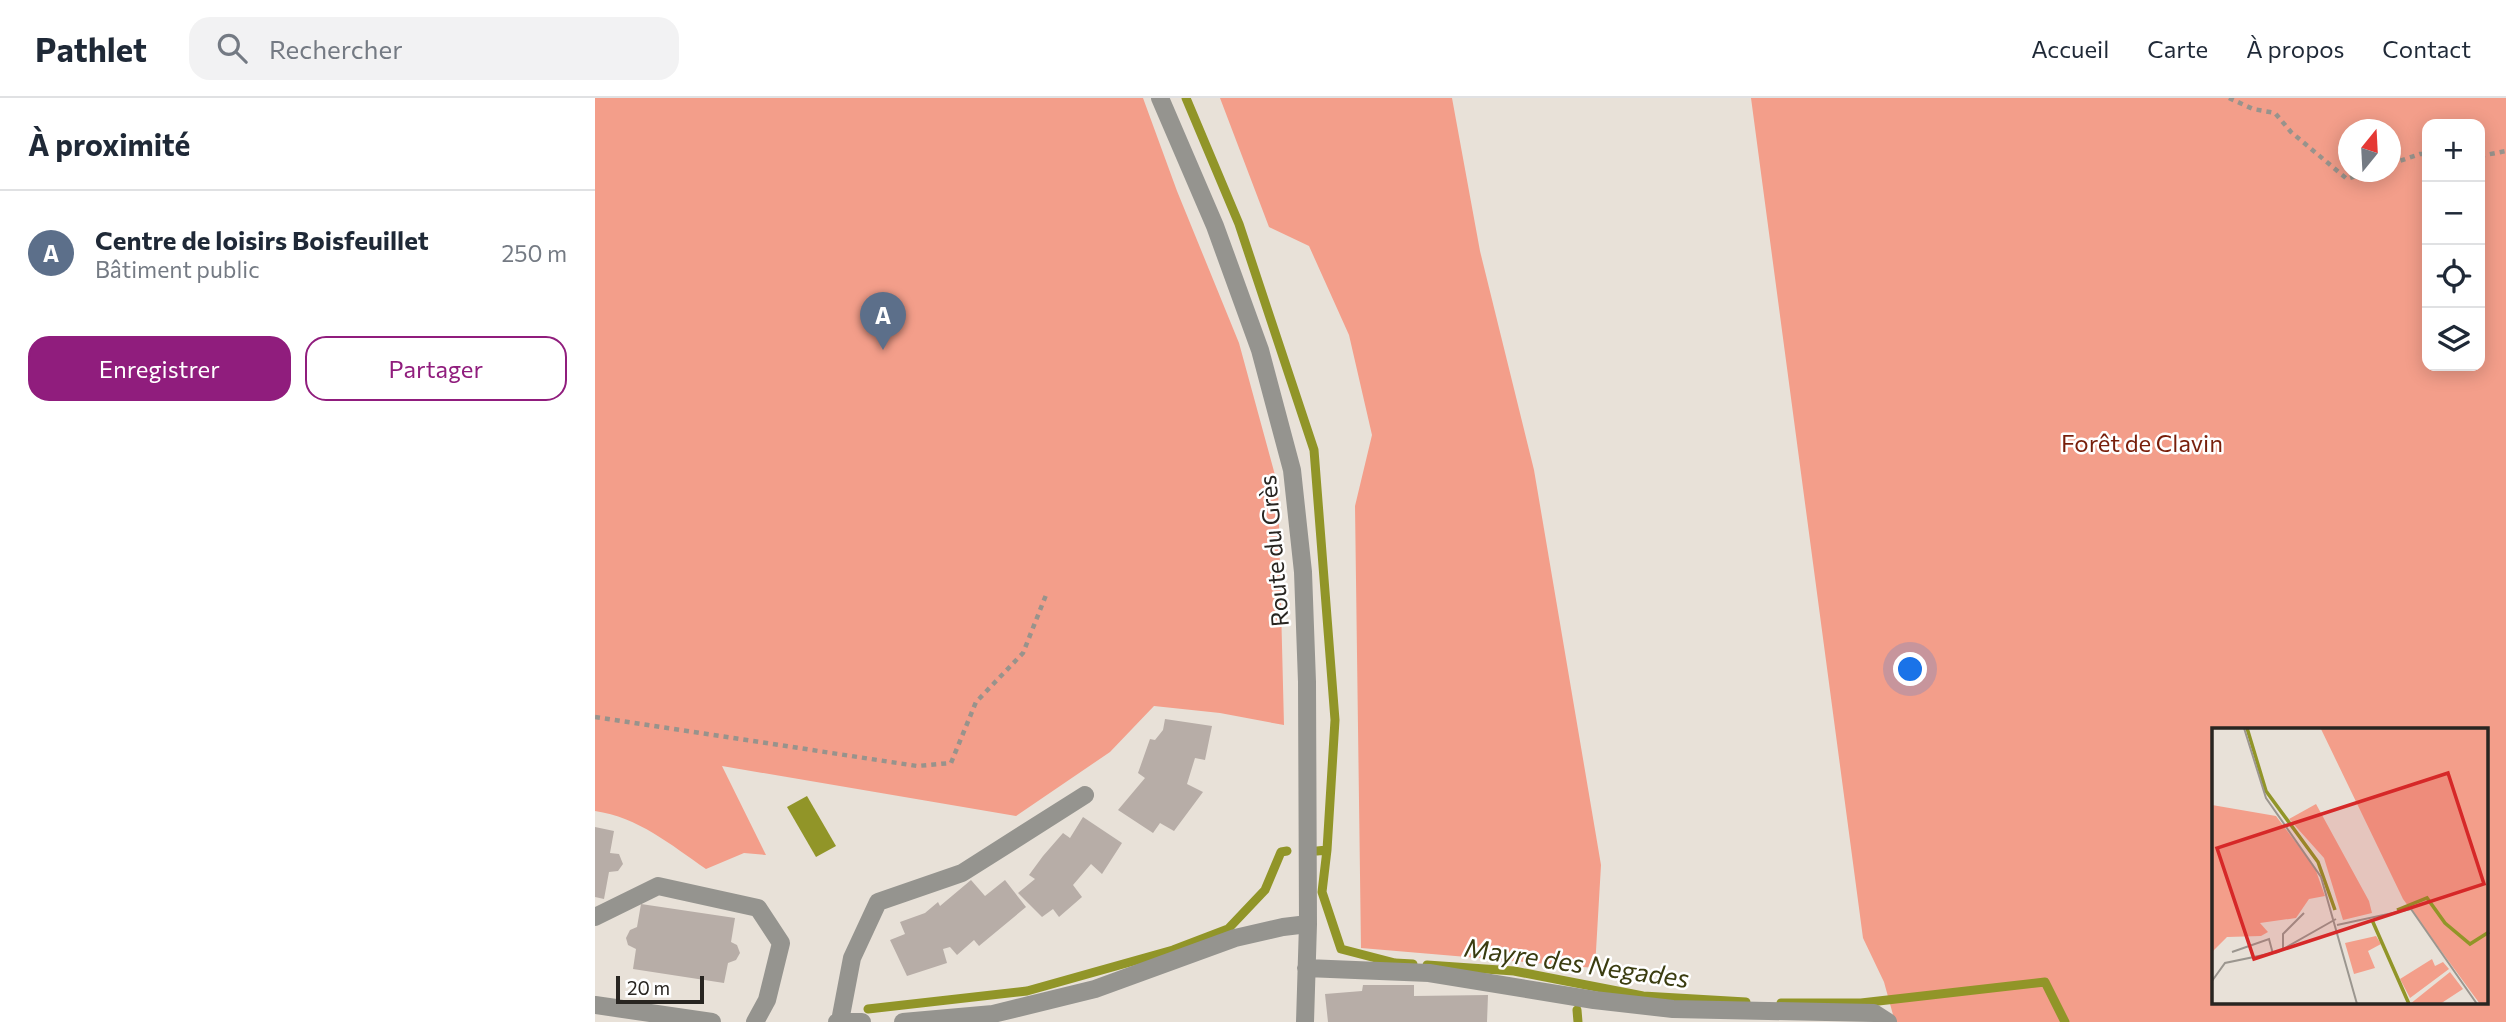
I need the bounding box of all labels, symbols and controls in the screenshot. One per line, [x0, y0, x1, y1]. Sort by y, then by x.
search box [189, 17, 679, 80]
text: Pathlet [35, 28, 147, 69]
icon: search [213, 29, 251, 67]
text: Rechercher [269, 33, 403, 64]
text: Accueil [2031, 34, 2109, 63]
text: Carte [2147, 34, 2208, 63]
text: À propos [2246, 34, 2344, 63]
text: Contact [2382, 34, 2471, 63]
north arrow [2338, 119, 2401, 182]
map controls [2422, 119, 2485, 371]
button: + [2422, 119, 2485, 182]
text: À proximité [28, 125, 190, 162]
button: − [2422, 182, 2485, 245]
text: Centre de loisirs Boisfeuillet [95, 224, 429, 255]
text: A [43, 239, 59, 267]
text: 250 m [502, 239, 567, 267]
button: locate [2422, 245, 2485, 308]
text: Bâtiment public [95, 255, 260, 283]
pin: A [860, 292, 906, 350]
button: layers [2422, 308, 2485, 371]
button: Enregistrer [28, 336, 291, 401]
button: Partager [305, 336, 567, 401]
park label: Forêt de Clavin [2061, 428, 2223, 457]
street label: Route du Grès [1252, 474, 1294, 628]
your location [1893, 652, 1927, 686]
inset map [2212, 728, 2489, 1004]
water label: Mayre des Negades [1463, 931, 1692, 993]
scale bar [616, 973, 703, 1005]
text: 20 m [627, 976, 670, 999]

